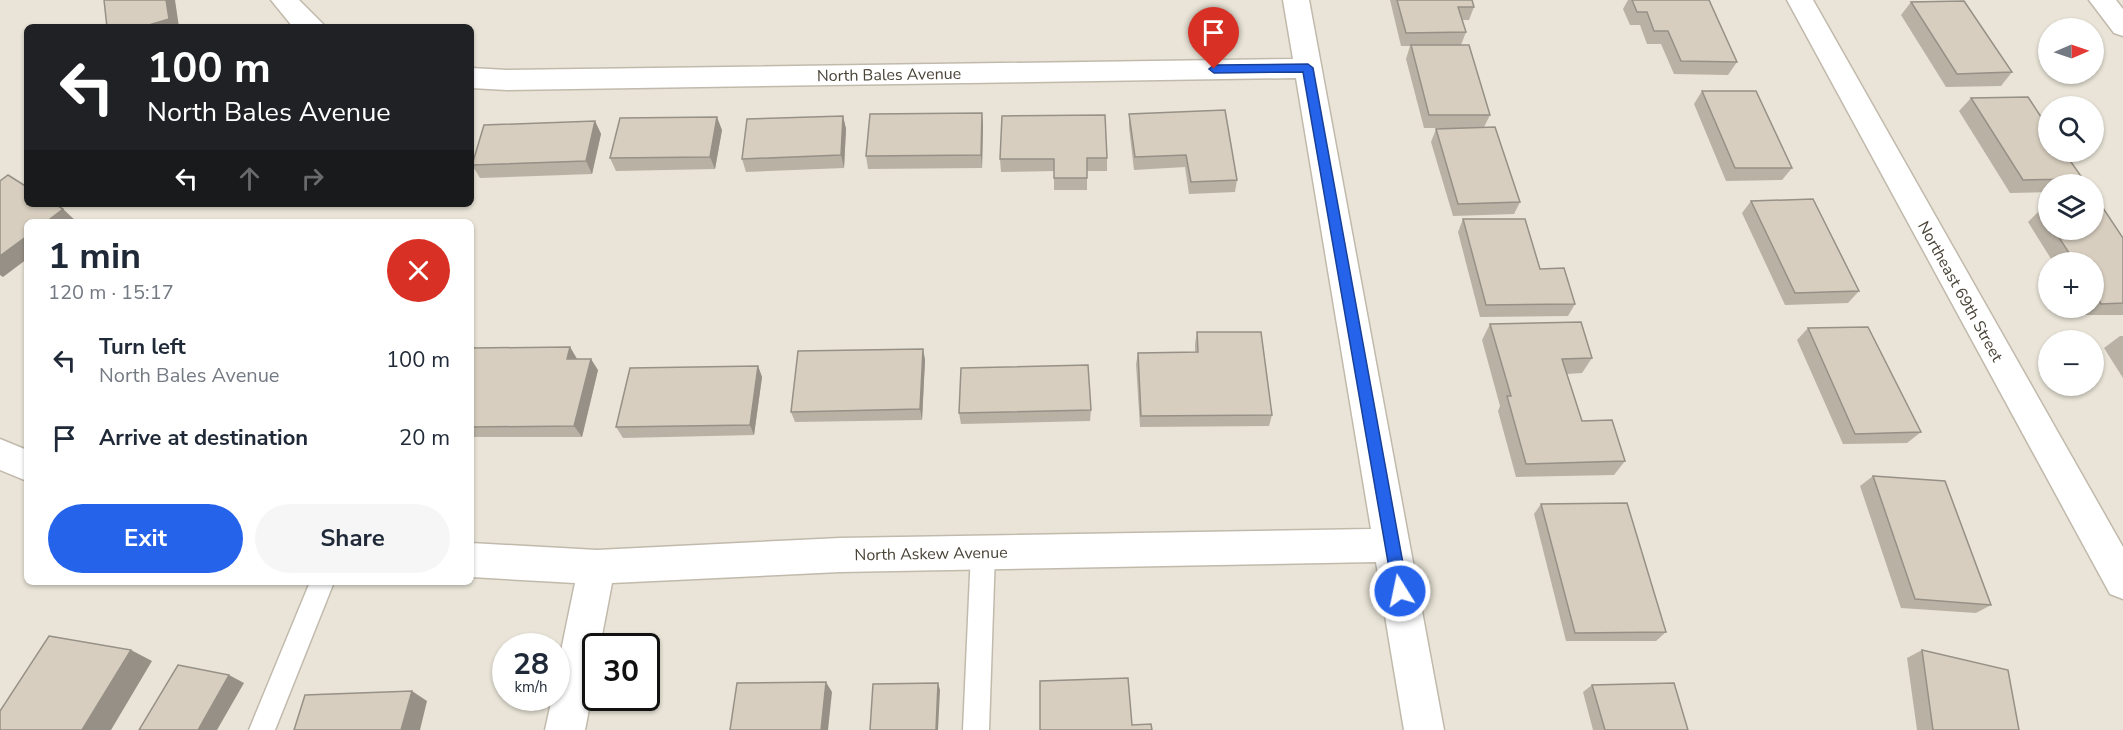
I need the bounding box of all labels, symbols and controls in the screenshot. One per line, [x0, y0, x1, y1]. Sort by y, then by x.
pin [1188, 7, 1239, 69]
icon: arrive [1197, 16, 1230, 49]
north arrow [2038, 18, 2104, 84]
map controls [2038, 18, 2104, 396]
text: 100 m [147, 40, 271, 97]
icon: left [48, 48, 126, 126]
street label: North Bales Avenue [817, 63, 961, 87]
text: North Bales Avenue [147, 94, 391, 131]
button: search [2038, 96, 2104, 162]
icon: left [170, 162, 203, 195]
icon: ahead [233, 162, 266, 195]
icon: right [296, 162, 329, 195]
button: layers [2038, 174, 2104, 240]
street label: Northeast 69th Street [1912, 217, 2008, 366]
text: 1 min [48, 232, 141, 281]
button: close [387, 239, 450, 302]
button: + [2038, 252, 2104, 318]
text: 120 m · 15:17 [48, 279, 174, 306]
button: − [2038, 330, 2104, 396]
text: Turn left [99, 332, 186, 362]
icon: left [48, 344, 81, 377]
text: 100 m [386, 345, 450, 375]
text: North Bales Avenue [99, 362, 280, 389]
icon: arrive [48, 422, 81, 455]
text: Arrive at destination [99, 423, 308, 453]
text: 20 m [399, 423, 450, 453]
button: Exit [48, 504, 243, 573]
button: Share [255, 504, 450, 573]
street label: North Askew Avenue [854, 542, 1008, 566]
position arrow [1368, 559, 1432, 623]
speed limit sign: 30 [582, 633, 660, 711]
text: 28 [513, 644, 549, 685]
text: km/h [514, 677, 548, 697]

